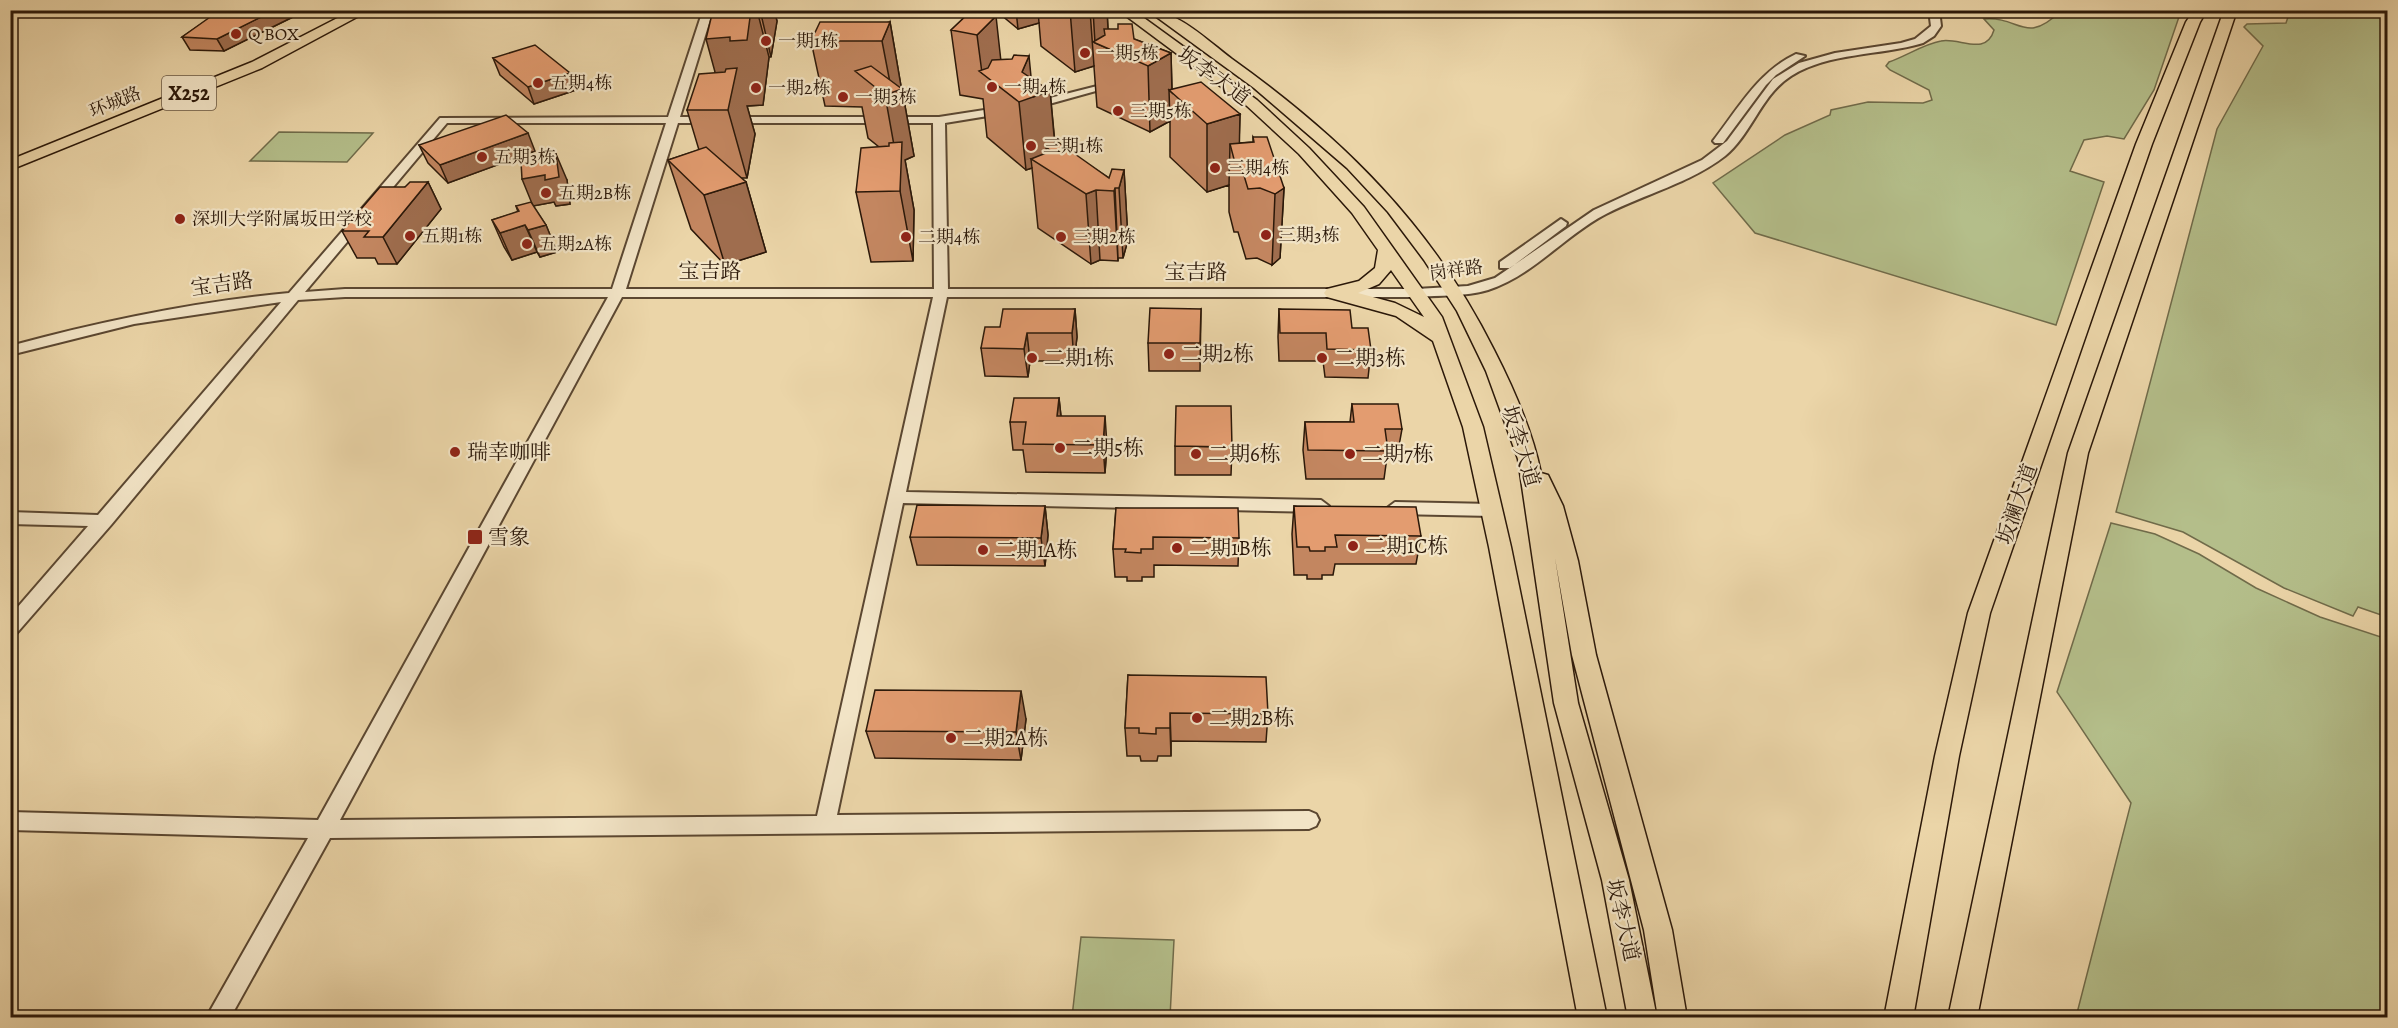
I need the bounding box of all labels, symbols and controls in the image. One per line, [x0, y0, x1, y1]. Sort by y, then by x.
place label: Q BOX [248, 22, 299, 46]
marker: Q BOX [229, 27, 243, 41]
place label: 一期1栋 [778, 29, 838, 53]
marker: 一期1栋 [759, 34, 773, 48]
street label: 坂李大道 [1172, 40, 1256, 112]
place label: 一期5栋 [1097, 41, 1159, 65]
marker: 一期5栋 [1078, 46, 1092, 60]
place label: 五期4栋 [550, 71, 612, 95]
place label: 一期4栋 [1004, 75, 1066, 99]
road number: X252 [162, 76, 216, 110]
marker: 五期4栋 [531, 76, 545, 90]
place label: 一期2栋 [768, 76, 831, 100]
marker: 一期4栋 [985, 80, 999, 94]
street label: 环城路 [85, 81, 145, 123]
marker: 一期2栋 [749, 81, 763, 95]
place label: 一期3栋 [855, 85, 917, 109]
marker: 一期3栋 [836, 90, 850, 104]
place label: 三期5栋 [1130, 99, 1192, 123]
marker: 三期5栋 [1111, 104, 1125, 118]
place label: 三期1栋 [1043, 134, 1103, 158]
marker: 三期1栋 [1024, 139, 1038, 153]
place label: 五期3栋 [494, 145, 556, 169]
marker: 五期3栋 [475, 150, 489, 164]
place label: 三期4栋 [1227, 156, 1289, 180]
marker: 三期4栋 [1208, 161, 1222, 175]
place label: 五期2B栋 [558, 181, 631, 205]
marker: 五期2B栋 [539, 186, 553, 200]
place label: 深圳大学附属坂田学校 [192, 207, 372, 231]
marker: 深圳大学附属坂田学校 [173, 212, 187, 226]
place label: 三期3栋 [1278, 223, 1340, 247]
place label: 五期1栋 [422, 224, 482, 248]
place label: 二期4栋 [918, 225, 980, 249]
place label: 三期2栋 [1073, 225, 1136, 249]
marker: 三期3栋 [1259, 228, 1273, 242]
marker: 五期1栋 [403, 229, 417, 243]
marker: 二期4栋 [899, 230, 913, 244]
marker: 三期2栋 [1054, 230, 1068, 244]
place label: 五期2A栋 [539, 232, 612, 256]
marker: 五期2A栋 [520, 237, 534, 251]
street label: 岗祥路 [1428, 254, 1484, 286]
street label: 宝吉路 [679, 257, 742, 285]
street label: 宝吉路 [1165, 258, 1228, 286]
street label: 宝吉路 [189, 266, 255, 302]
place label: 二期2栋 [1181, 340, 1254, 368]
place label: 二期1栋 [1044, 344, 1114, 372]
place label: 二期3栋 [1334, 344, 1406, 372]
marker: 二期2栋 [1162, 347, 1176, 361]
marker: 二期1栋 [1025, 351, 1039, 365]
marker: 二期3栋 [1315, 351, 1329, 365]
street label: 坂李大道 [1495, 402, 1547, 490]
place label: 二期5栋 [1072, 434, 1144, 462]
place label: 瑞幸咖啡 [467, 438, 551, 466]
place label: 二期6栋 [1208, 440, 1281, 468]
place label: 二期7栋 [1362, 440, 1434, 468]
marker: 二期5栋 [1053, 441, 1067, 455]
marker: 瑞幸咖啡 [448, 445, 462, 459]
marker: 二期6栋 [1189, 447, 1203, 461]
marker: 二期7栋 [1343, 447, 1357, 461]
street label: 坂澜大道 [1990, 460, 2044, 548]
place label: 雪象 [488, 523, 530, 551]
marker: 雪象 [466, 528, 484, 546]
place label: 二期1C栋 [1365, 532, 1448, 560]
place label: 二期1B栋 [1189, 534, 1272, 562]
place label: 二期1A栋 [995, 536, 1077, 564]
marker: 二期1C栋 [1346, 539, 1360, 553]
marker: 二期1B栋 [1170, 541, 1184, 555]
marker: 二期1A栋 [976, 543, 990, 557]
place label: 二期2B栋 [1209, 704, 1295, 732]
marker: 二期2B栋 [1190, 711, 1204, 725]
place label: 二期2A栋 [963, 724, 1048, 752]
marker: 二期2A栋 [944, 731, 958, 745]
street label: 坂李大道 [1600, 876, 1646, 964]

